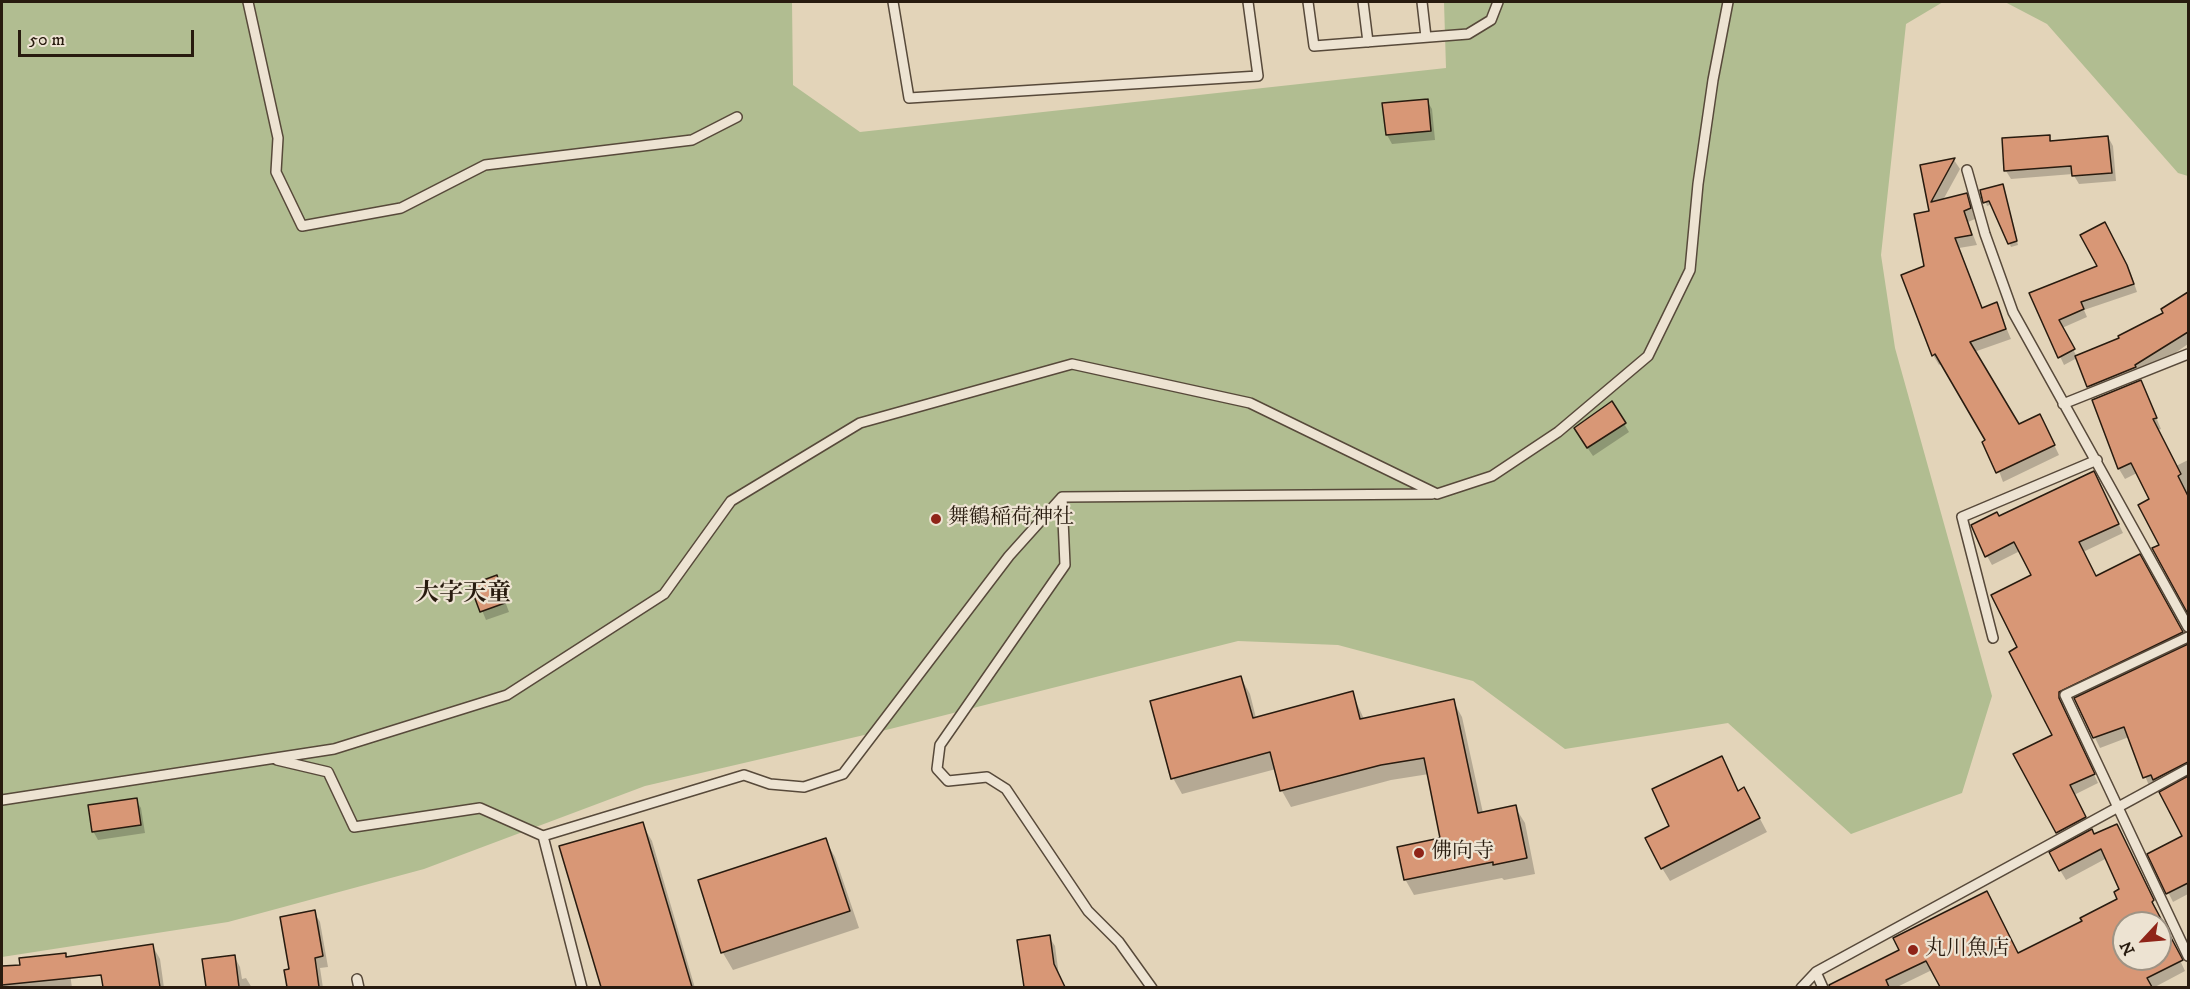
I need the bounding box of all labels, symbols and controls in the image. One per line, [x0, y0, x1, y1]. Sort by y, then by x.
scale bar [21, 18, 196, 56]
text: 50 m [29, 29, 65, 51]
place label: 舞鶴稲荷神社 [948, 506, 1074, 532]
marker: 舞鶴稲荷神社 [929, 512, 943, 526]
district label: 大字天童 [415, 581, 511, 609]
place label: 佛向寺 [1431, 840, 1494, 866]
marker: 佛向寺 [1412, 846, 1426, 860]
north arrow [2112, 911, 2172, 971]
place label: 丸川魚店 [1925, 937, 2009, 963]
text: N [2116, 938, 2139, 958]
marker: 丸川魚店 [1906, 943, 1920, 957]

